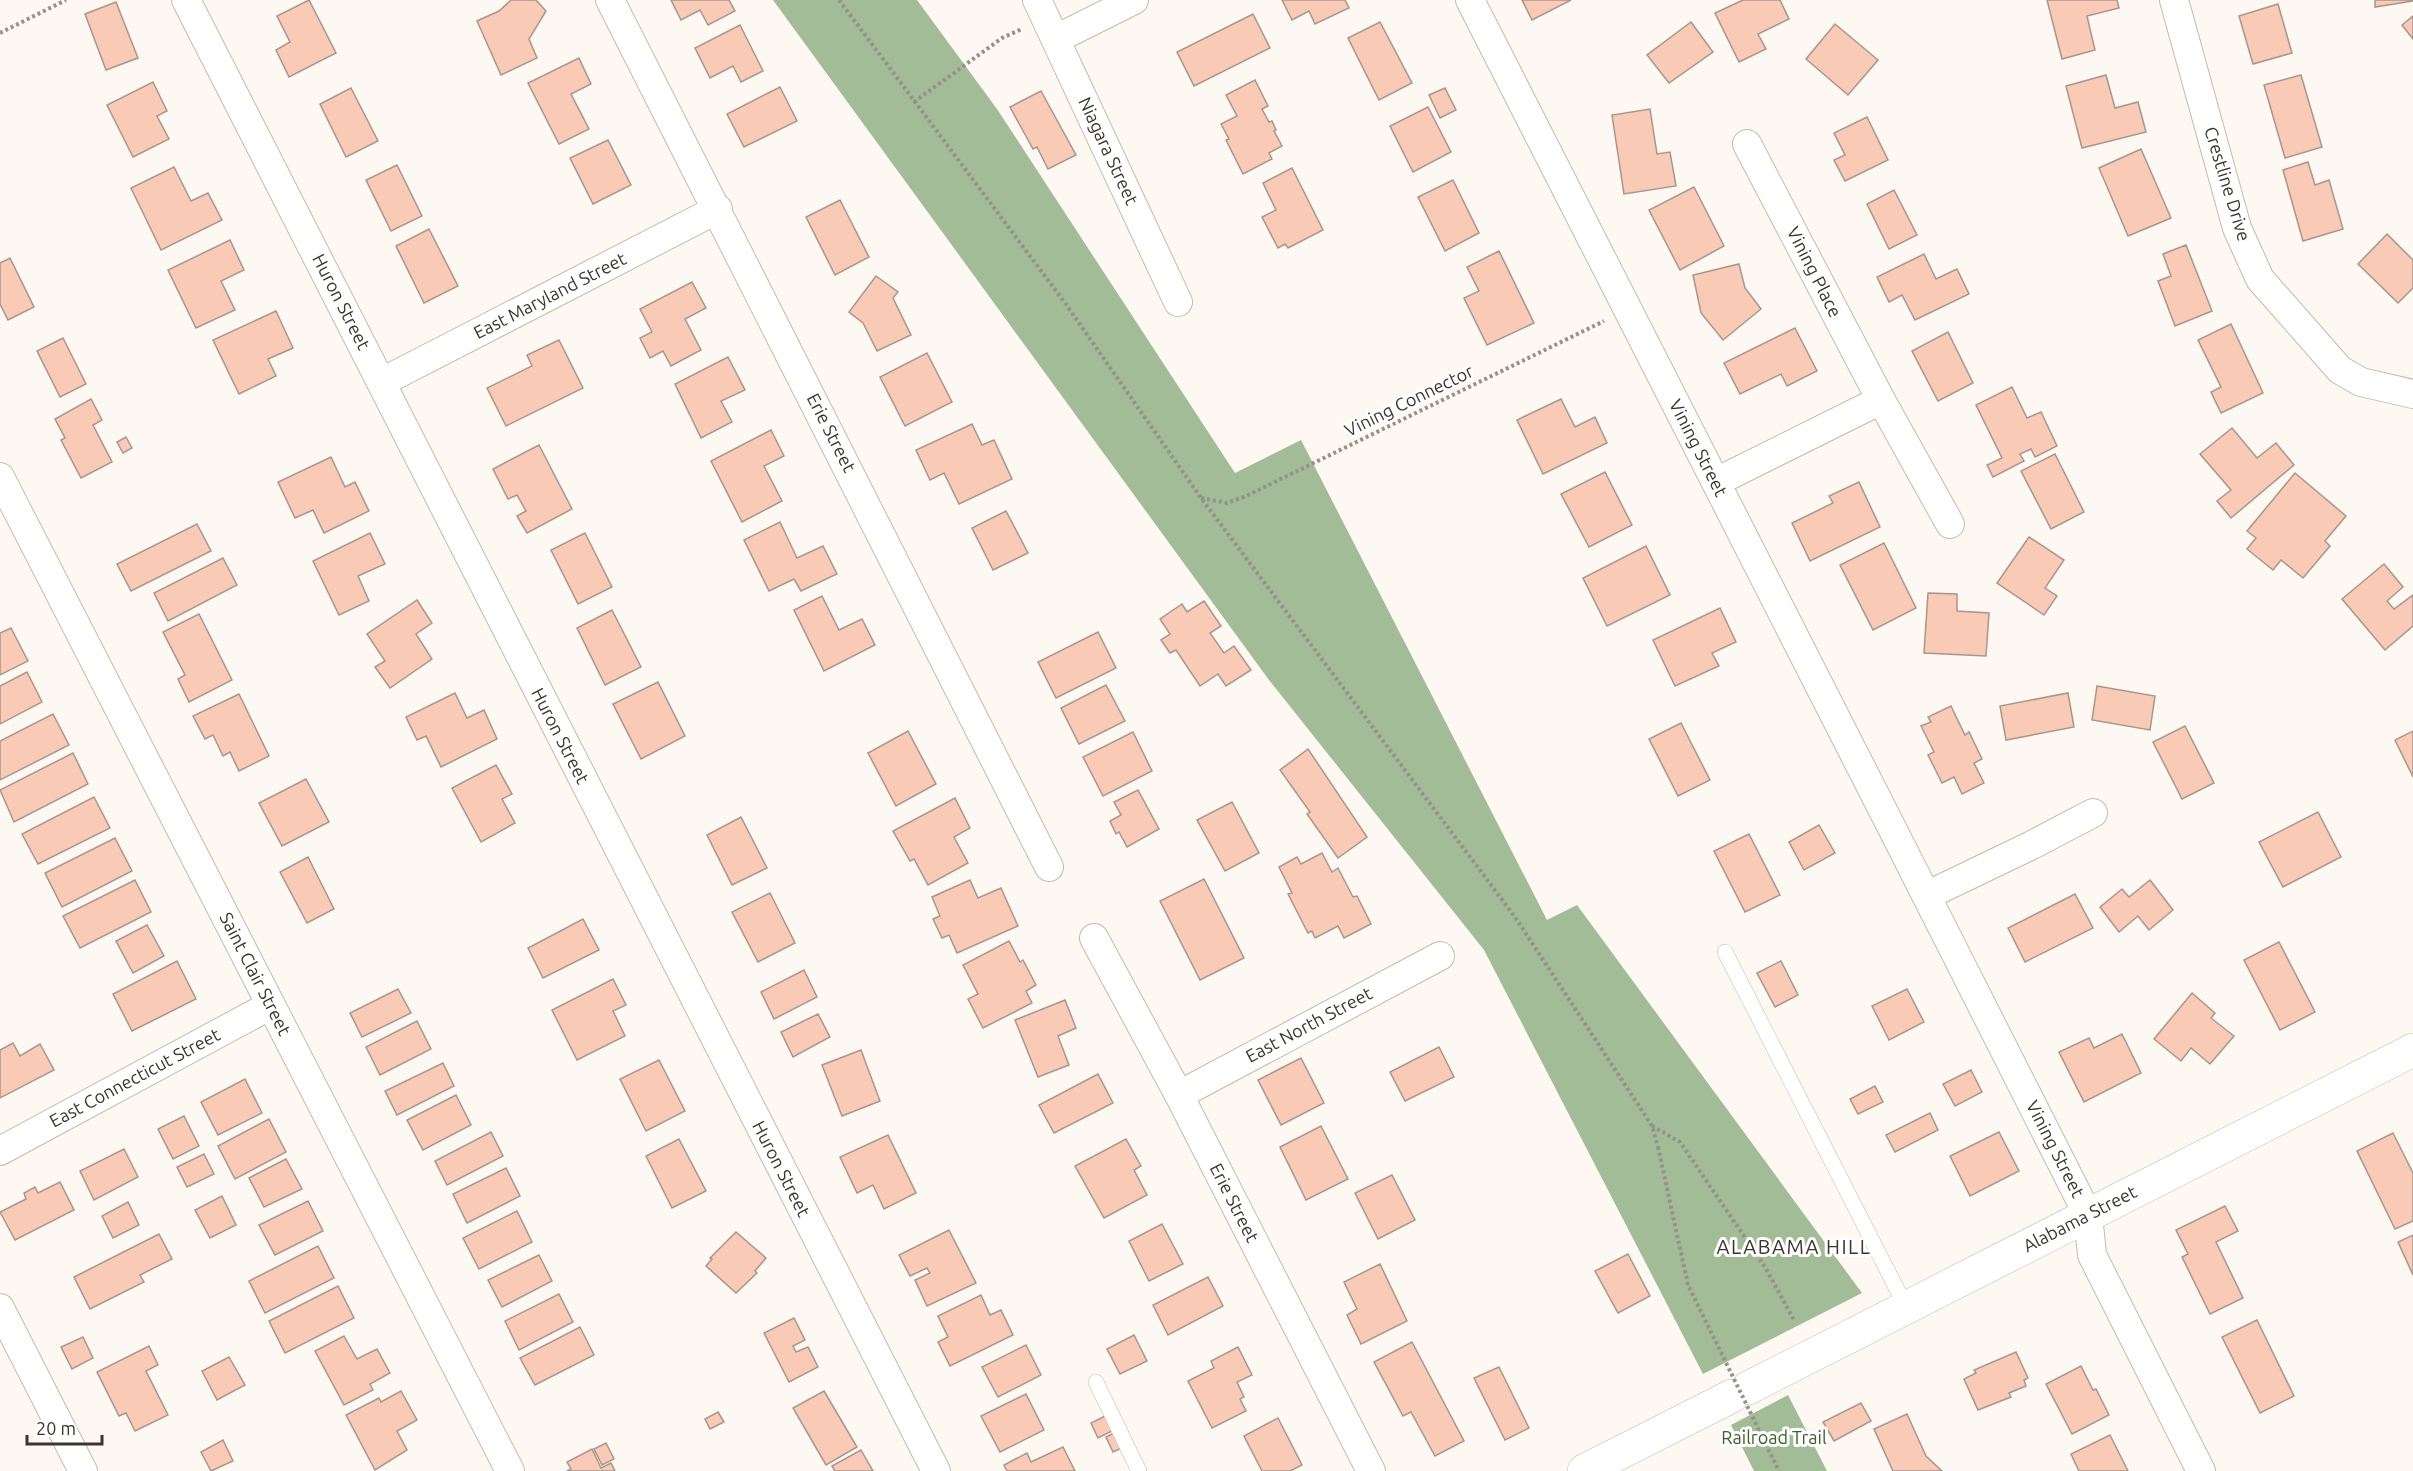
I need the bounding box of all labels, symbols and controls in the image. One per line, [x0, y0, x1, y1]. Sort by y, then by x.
street label: Niagara Street [1075, 94, 1143, 208]
street label: Crestline Drive [2201, 124, 2255, 243]
street label: Vining Place [1784, 223, 1846, 320]
street label: East Maryland Street [470, 248, 629, 342]
street label: Huron Street [309, 250, 375, 353]
street label: Vining Connector [1341, 360, 1476, 440]
street label: Erie Street [804, 390, 860, 475]
street label: Vining Street [1666, 396, 1732, 499]
street label: Huron Street [528, 684, 594, 787]
street label: Saint Clair Street [216, 909, 295, 1038]
street label: East North Street [1242, 982, 1375, 1066]
street label: East Connecticut Street [46, 1024, 223, 1131]
street label: Vining Street [2023, 1097, 2089, 1200]
street label: Huron Street [749, 1117, 815, 1220]
street label: Erie Street [1207, 1160, 1263, 1245]
street label: Alabama Street [2019, 1181, 2140, 1255]
district label: ALABAMA HILL [1717, 1235, 1871, 1258]
scale bar [27, 1408, 102, 1446]
text: 20 m [36, 1418, 76, 1438]
park label: Railroad Trail [1721, 1427, 1827, 1447]

